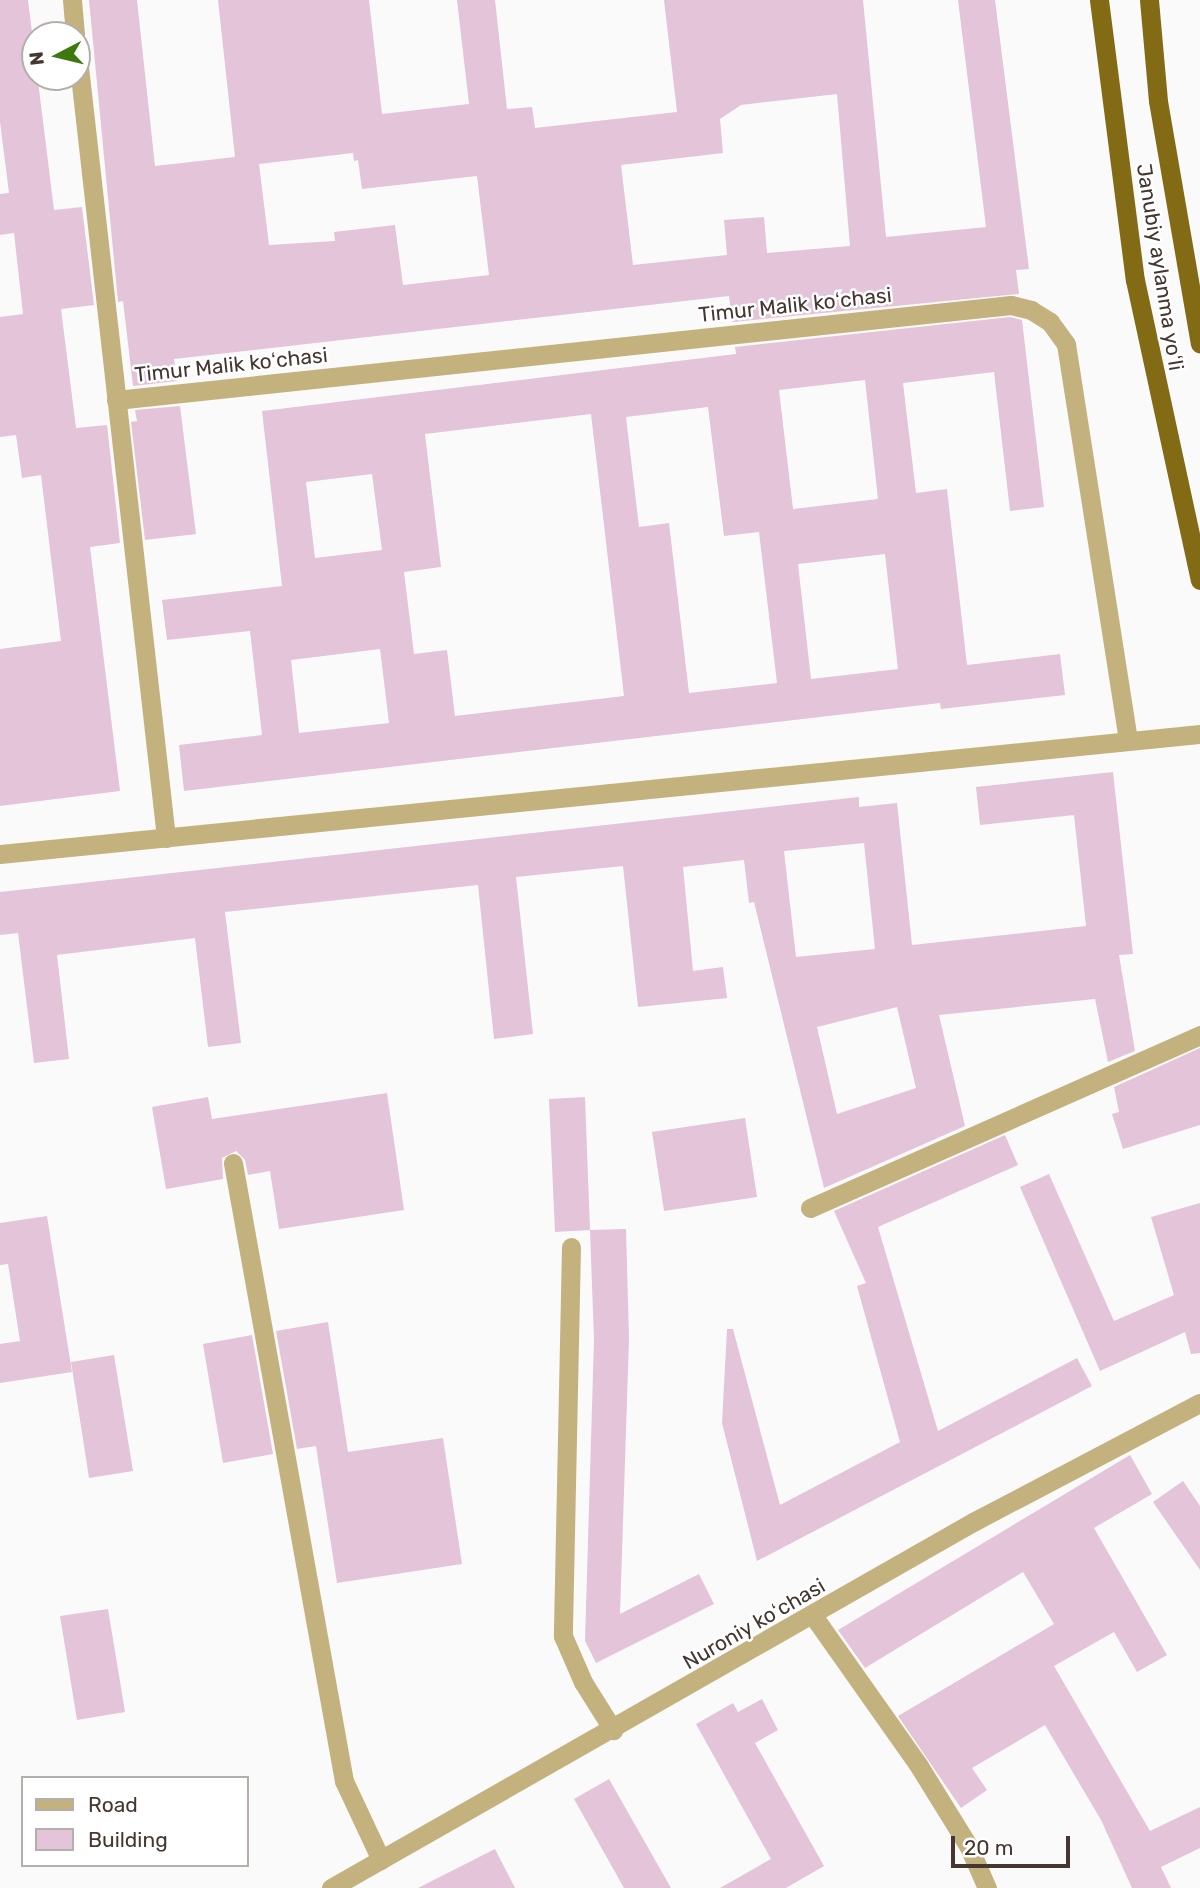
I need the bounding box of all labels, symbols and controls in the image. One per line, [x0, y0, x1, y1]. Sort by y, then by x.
north arrow [21, 21, 91, 91]
text: N [24, 50, 49, 67]
street label: Janubiy aylanma yoʻli [1131, 161, 1189, 373]
street label: Timur Malik koʻchasi [697, 282, 893, 328]
street label: Timur Malik koʻchasi [133, 342, 329, 388]
street label: Nuroniy koʻchasi [678, 1573, 830, 1675]
legend [21, 1776, 248, 1867]
text: Road [88, 1792, 138, 1817]
scale bar [955, 1822, 1074, 1866]
text: Building [88, 1827, 168, 1852]
text: 20 m [964, 1835, 1013, 1860]

